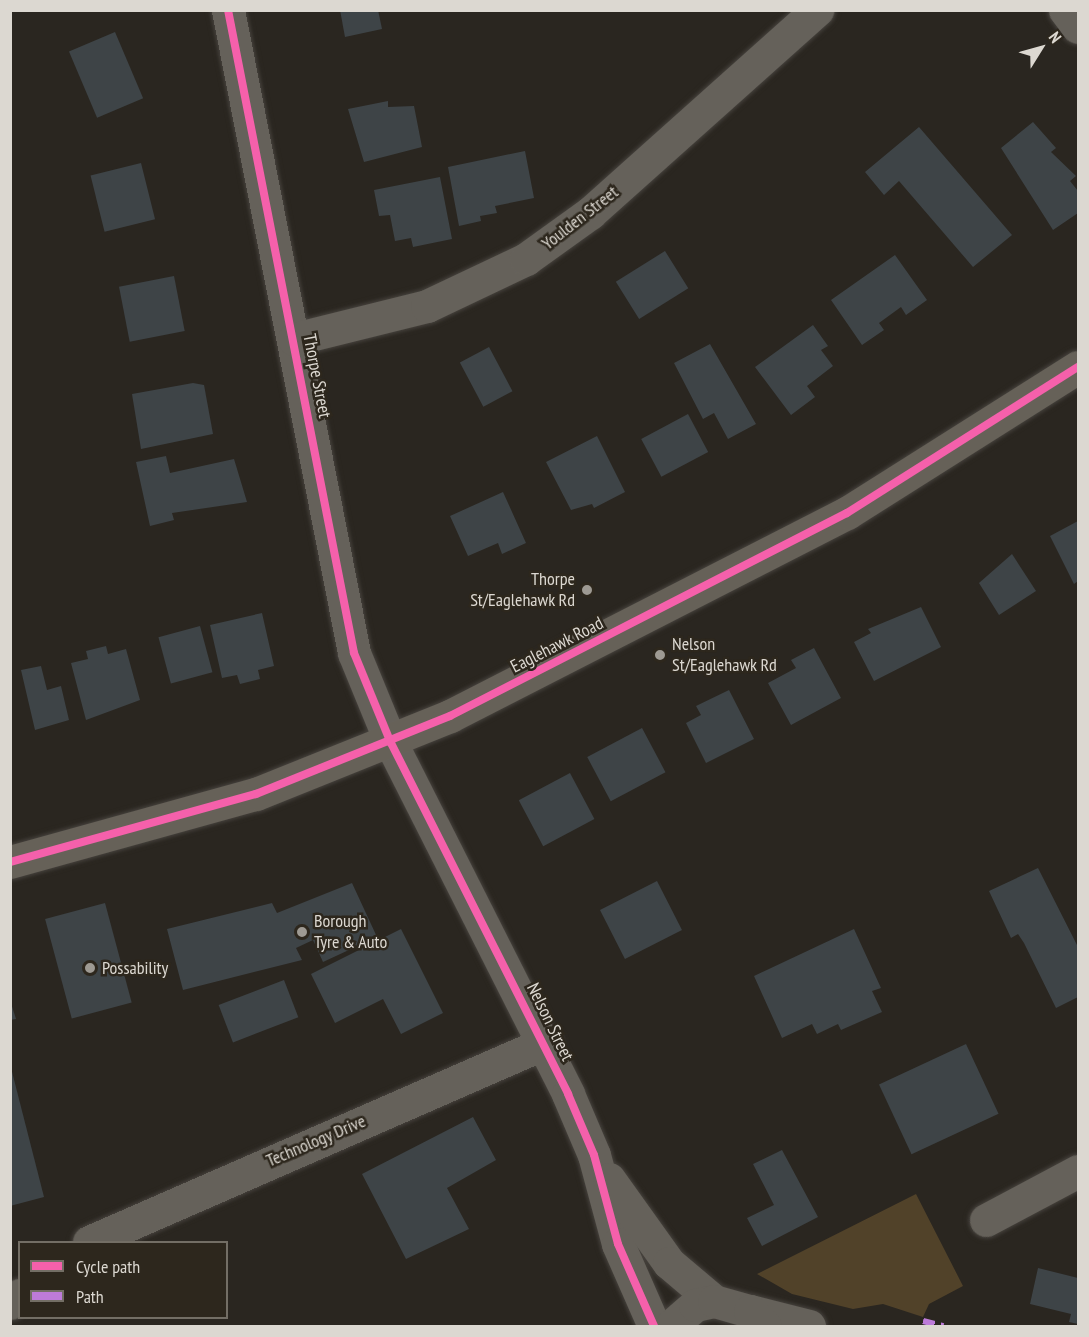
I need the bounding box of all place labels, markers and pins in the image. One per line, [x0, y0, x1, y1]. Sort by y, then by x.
place label: Thorpe St/Eaglehawk Rd [470, 569, 575, 612]
marker: Thorpe St/Eaglehawk Rd [580, 583, 594, 597]
place label: Nelson St/Eaglehawk Rd [672, 634, 777, 676]
marker: Nelson St/Eaglehawk Rd [653, 648, 667, 662]
place label: Borough Tyre & Auto [314, 911, 388, 954]
marker: Borough Tyre & Auto [295, 925, 309, 939]
place label: Possability [102, 957, 168, 979]
marker: Possability [83, 961, 97, 975]

